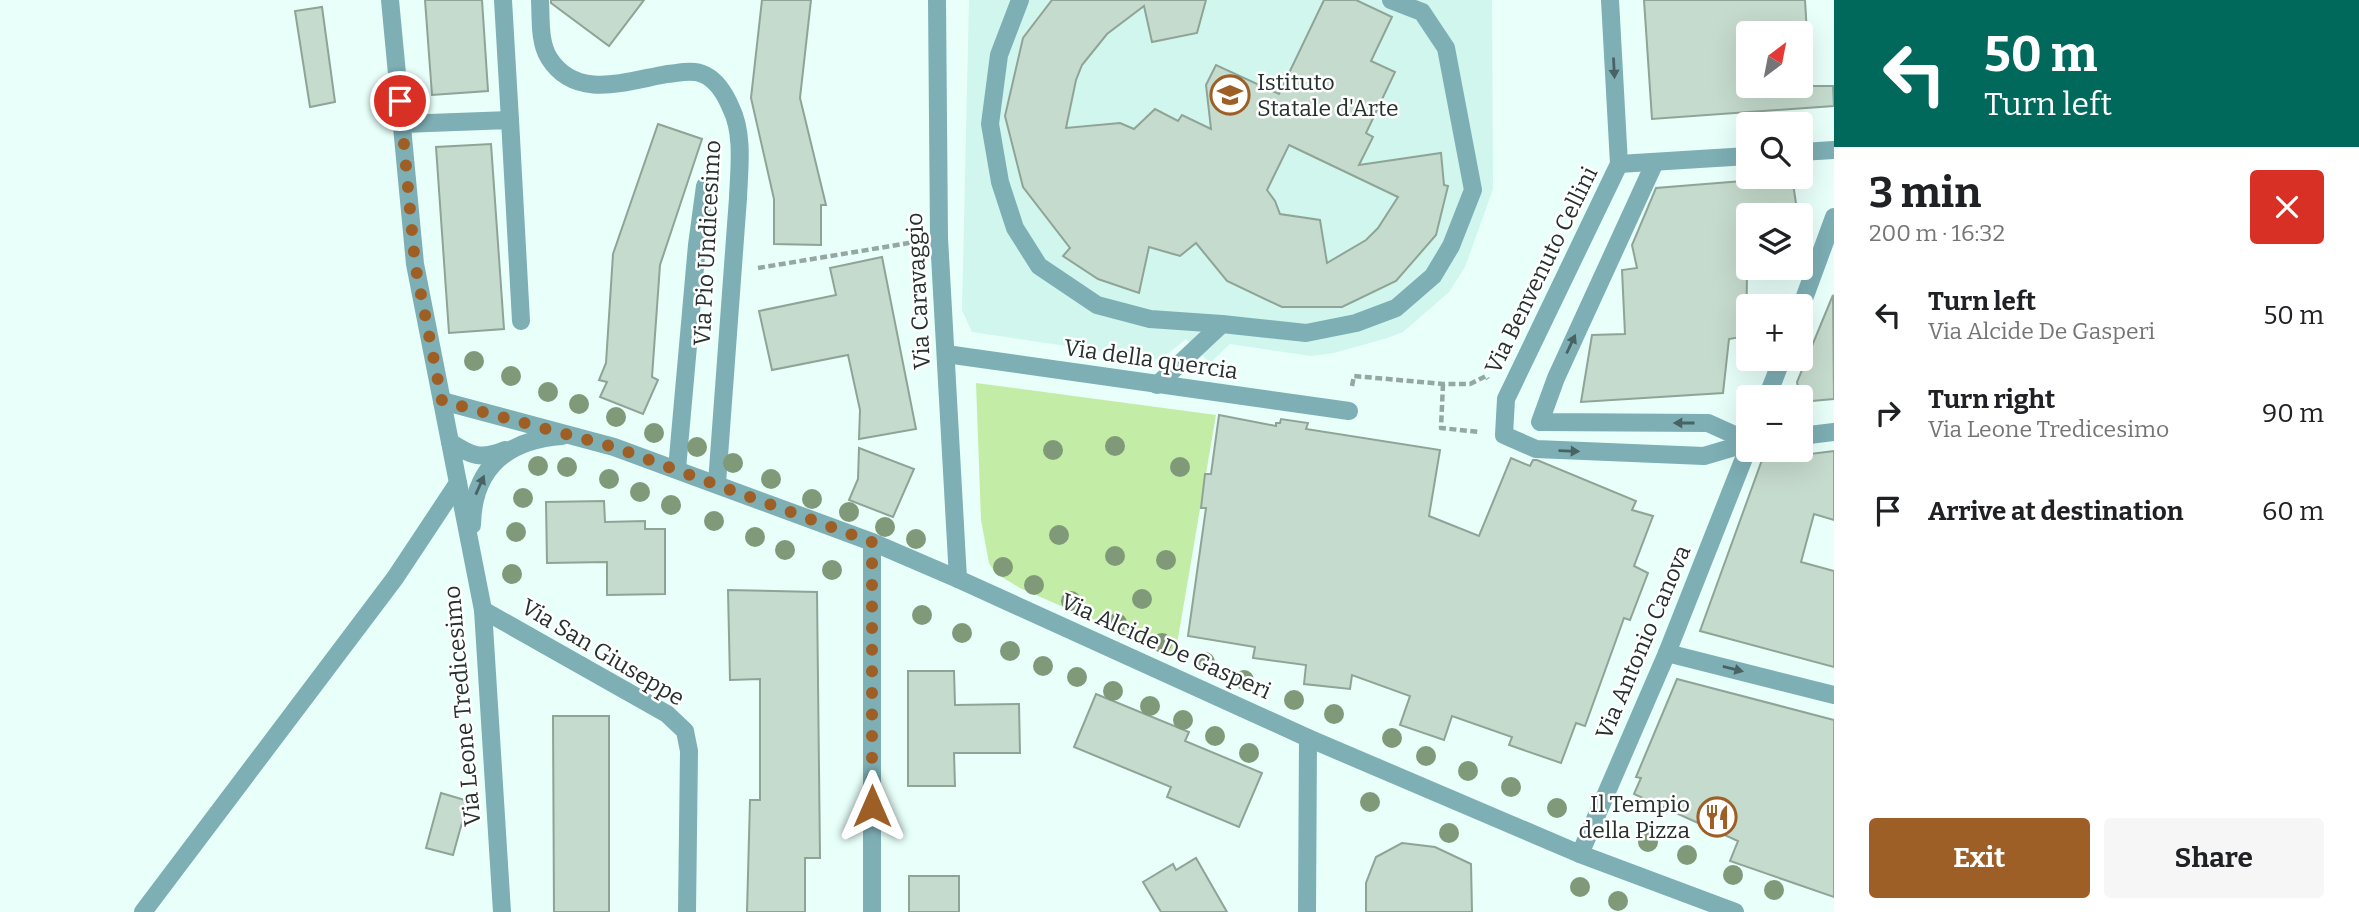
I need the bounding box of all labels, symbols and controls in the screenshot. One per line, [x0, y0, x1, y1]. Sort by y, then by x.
north arrow [1736, 21, 1813, 98]
map controls [1736, 21, 1813, 462]
text: 50 m [1984, 25, 2097, 84]
icon: left [1869, 28, 1960, 119]
one-way arrow [1609, 57, 1620, 79]
place label: Istituto Statale d'Arte [1257, 68, 1399, 122]
pin [370, 71, 430, 131]
school or university icon: Istituto Statale d'Arte [1209, 74, 1251, 116]
icon: arrive [381, 82, 419, 120]
text: Turn left [1984, 85, 2112, 123]
button: search [1736, 112, 1813, 189]
street label: Via Pio Undicesimo [688, 139, 726, 347]
street label: Via Benvenuto Cellini [1479, 162, 1603, 378]
text: 3 min [1869, 168, 1981, 218]
button: close [2250, 170, 2324, 244]
button: layers [1736, 203, 1813, 280]
street label: Via Caravaggio [900, 212, 936, 370]
text: 200 m · 16:32 [1869, 219, 2005, 247]
text: Turn left [1928, 286, 2036, 317]
button: + [1736, 294, 1813, 371]
icon: left [1869, 296, 1907, 334]
text: 50 m [2263, 300, 2324, 331]
text: Via Alcide De Gasperi [1928, 317, 2155, 345]
street label: Via della quercia [1062, 333, 1240, 385]
one-way arrow [1565, 334, 1577, 354]
text: Turn right [1928, 384, 2055, 415]
button: − [1736, 385, 1813, 462]
icon: right [1869, 394, 1907, 432]
text: 90 m [2262, 398, 2324, 429]
text: Via Leone Tredicesimo [1928, 415, 2169, 443]
one-way arrow [1673, 417, 1695, 429]
one-way arrow [1558, 445, 1580, 456]
one-way arrow [475, 474, 486, 495]
icon: arrive [1869, 492, 1907, 530]
text: Arrive at destination [1928, 496, 2183, 527]
text: 60 m [2262, 496, 2324, 527]
street label: Via Antonio Canova [1589, 540, 1697, 743]
street label: Via Leone Tredicesimo [438, 585, 486, 827]
street label: Via Alcide De Gasperi [1057, 587, 1276, 705]
street label: Via San Giuseppe [516, 592, 690, 712]
one-way arrow [1722, 664, 1744, 675]
position arrow [835, 769, 909, 843]
place label: Il Tempio della Pizza [1579, 790, 1690, 844]
restaurant icon: Il Tempio della Pizza [1696, 796, 1738, 838]
button: Exit [1869, 818, 2090, 898]
button: Share [2104, 818, 2324, 898]

